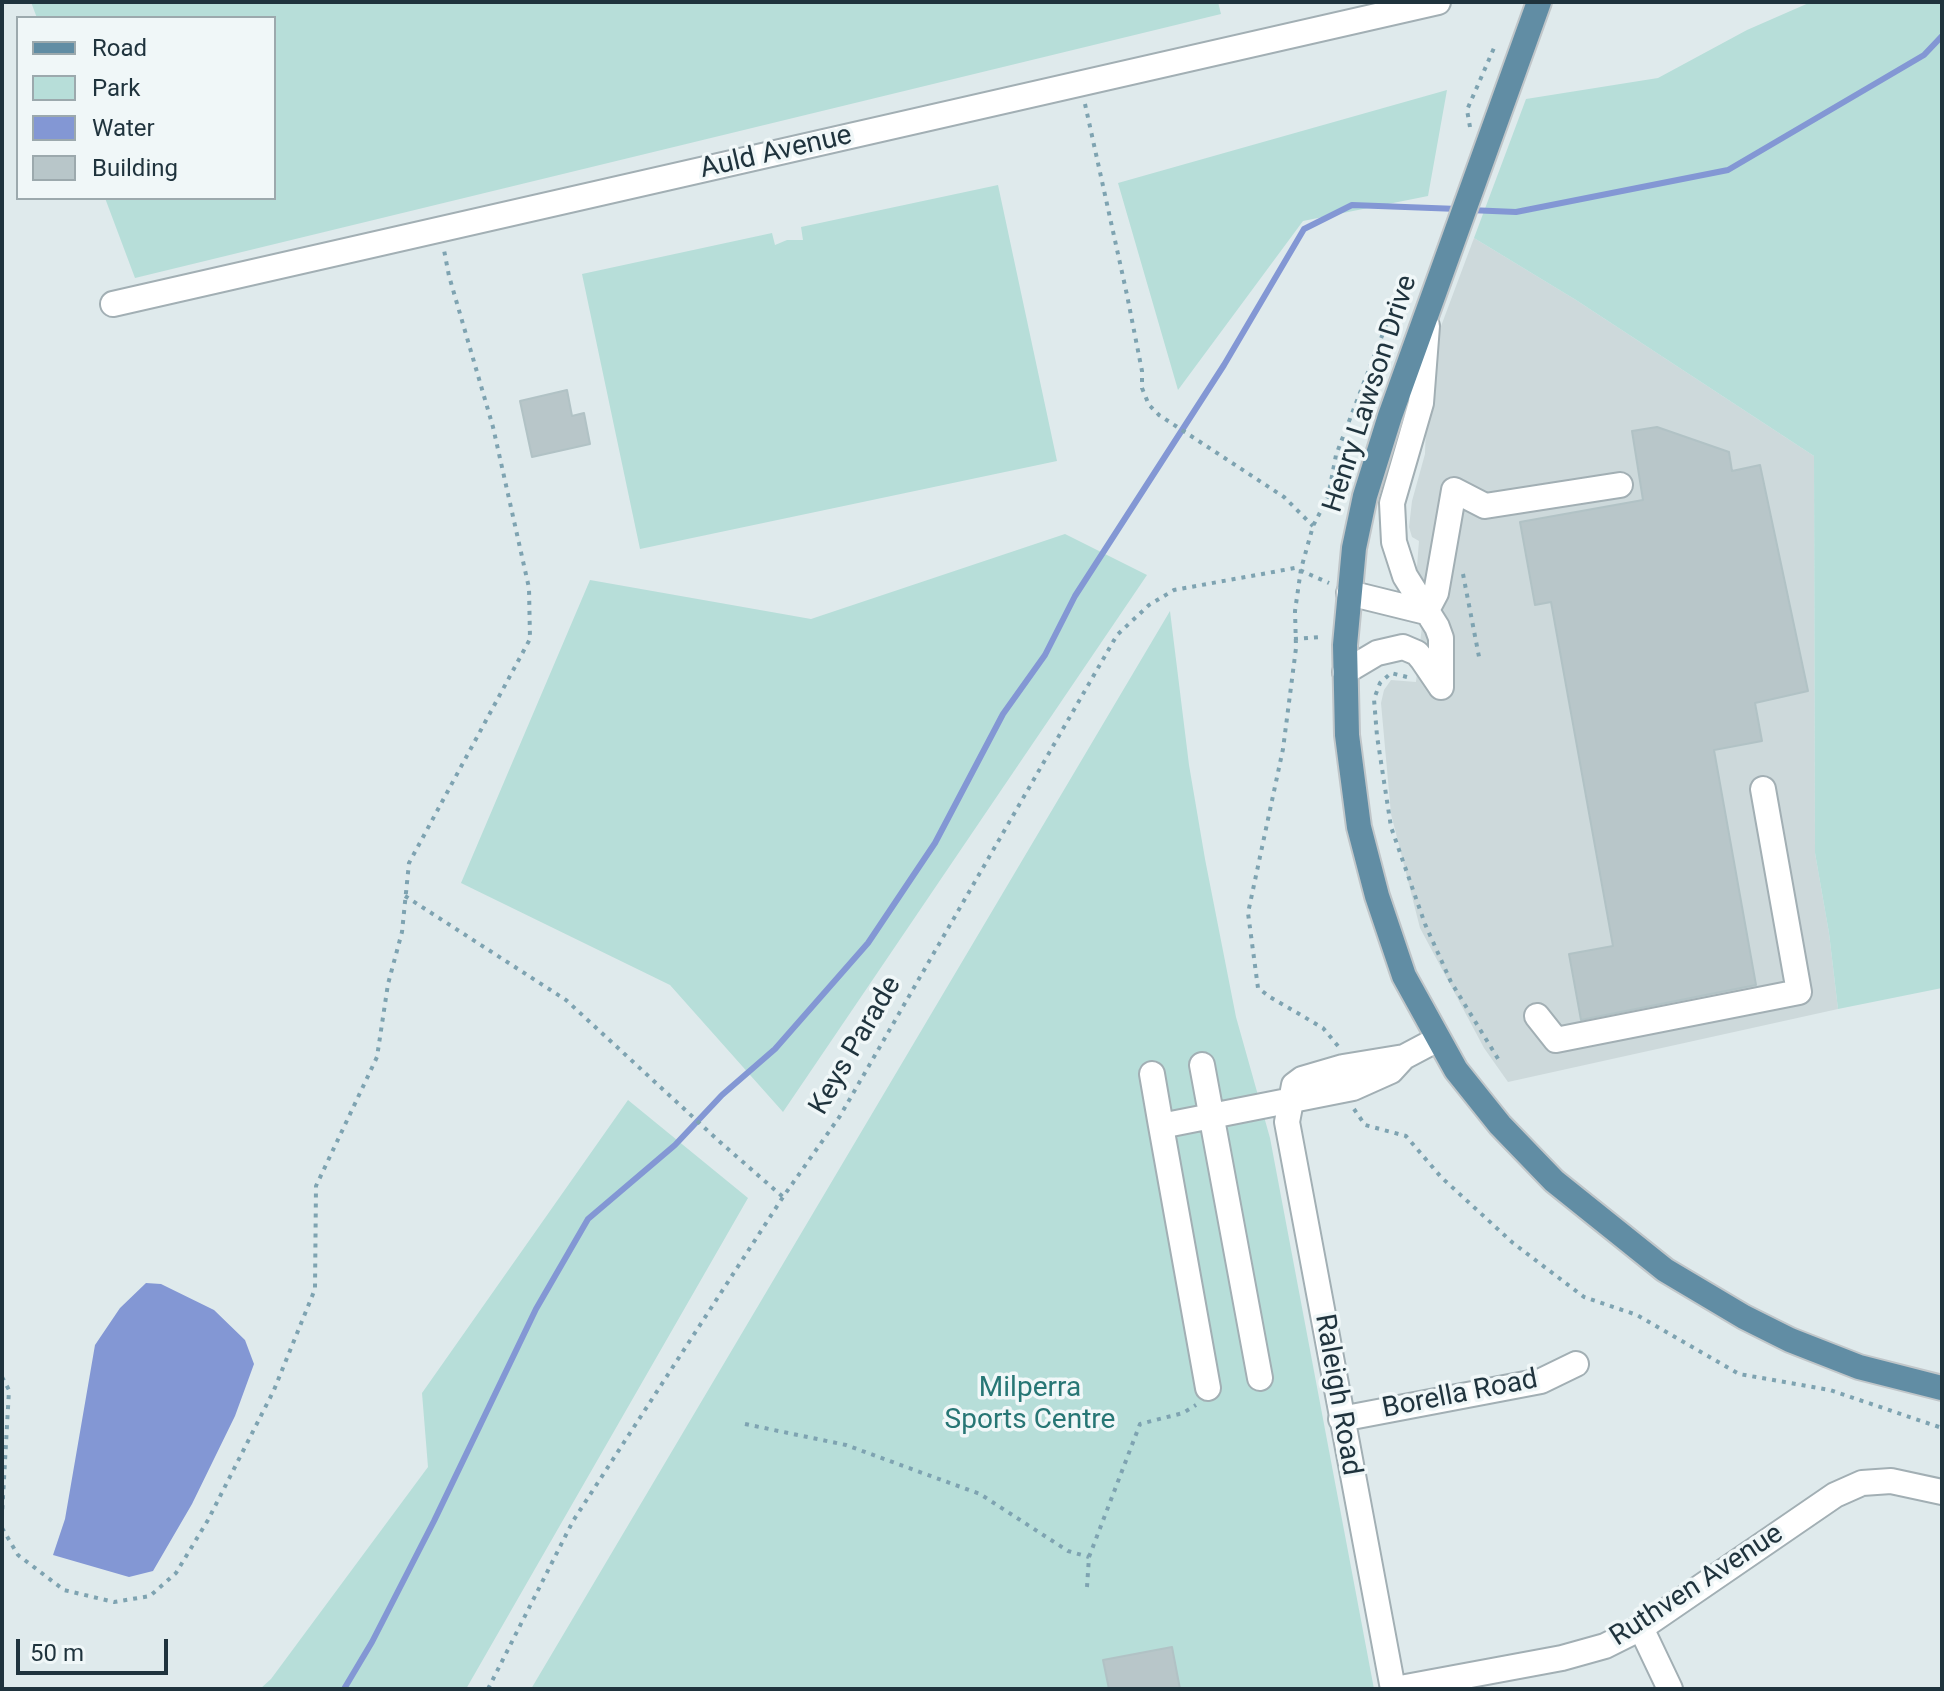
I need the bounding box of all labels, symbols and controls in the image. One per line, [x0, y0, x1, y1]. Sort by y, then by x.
legend [16, 16, 276, 200]
text: Road [92, 34, 147, 62]
text: Park [92, 74, 140, 102]
text: Water [92, 114, 155, 142]
street label: Auld Avenue [697, 119, 855, 187]
text: Building [92, 154, 178, 182]
street label: Henry Lawson Drive [1317, 271, 1425, 517]
street label: Keys Parade [803, 971, 909, 1121]
street label: Raleigh Road [1306, 1312, 1368, 1478]
street label: Borella Road [1379, 1363, 1541, 1427]
park label: Milperra Sports Centre [945, 1372, 1115, 1438]
street label: Ruthven Avenue [1604, 1518, 1790, 1654]
scale bar [20, 1623, 172, 1673]
text: 50 m [30, 1639, 84, 1667]

